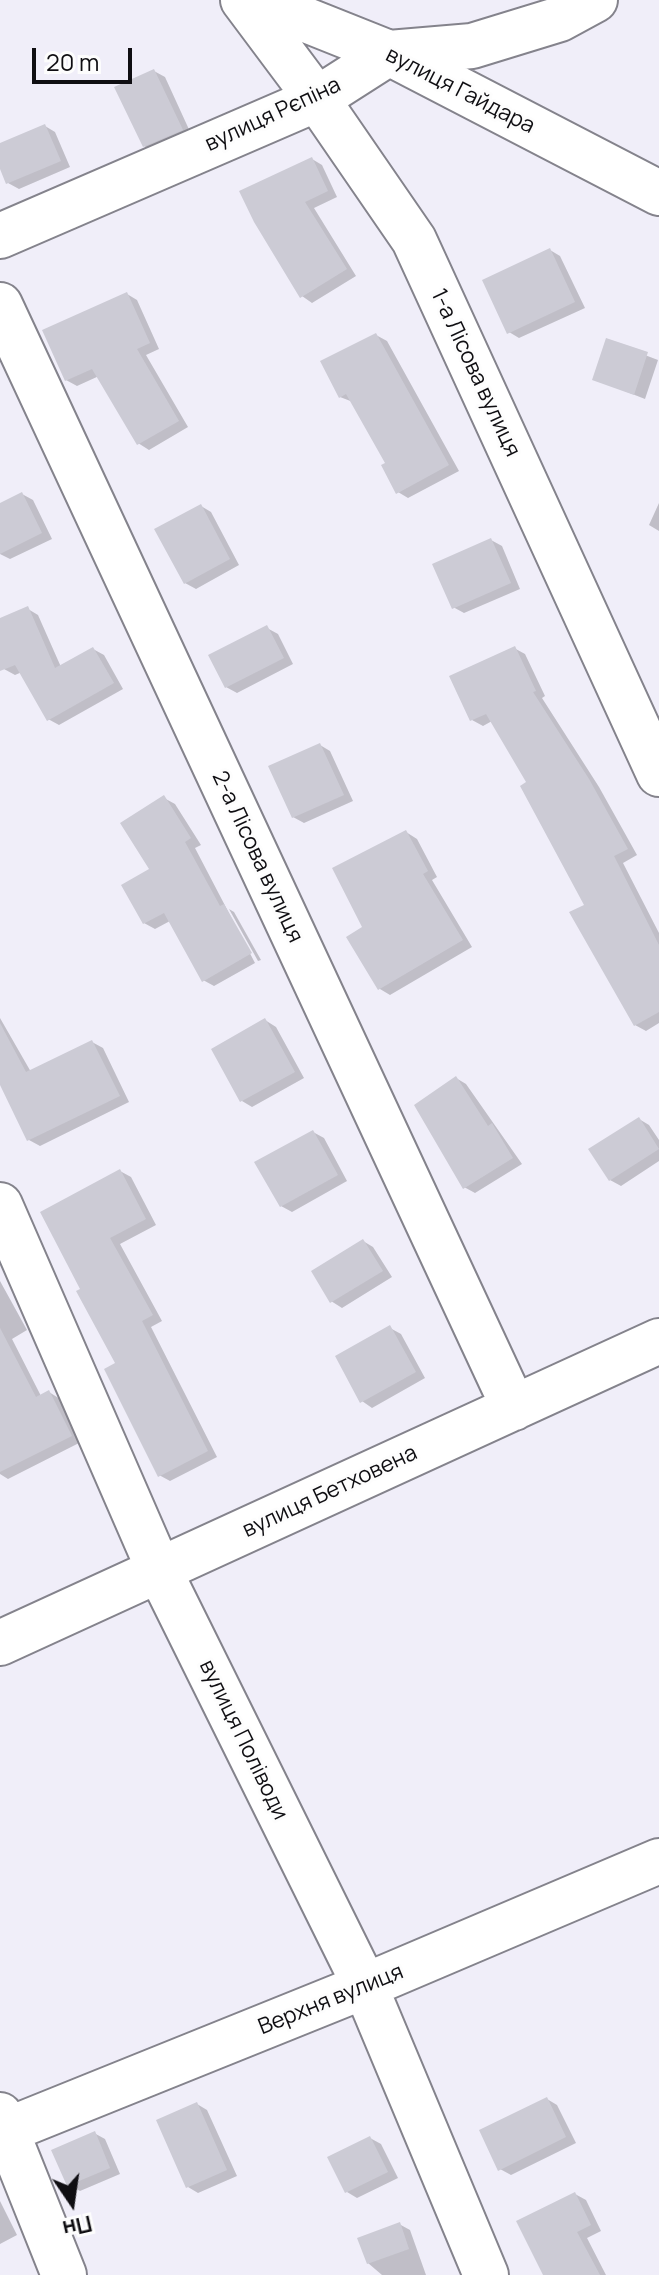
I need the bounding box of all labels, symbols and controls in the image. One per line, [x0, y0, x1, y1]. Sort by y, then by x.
scale bar [36, 32, 136, 82]
street label: вулиця Гайдара [381, 42, 539, 140]
text: 20 m [46, 45, 99, 78]
street label: вулиця Рєпіна [201, 72, 345, 158]
street label: 1-а Лісова вулиця [425, 285, 525, 461]
street label: 2-а Лісова вулиця [206, 767, 308, 947]
street label: вулиця Бетховена [239, 1440, 421, 1544]
street label: вулиця Поліводи [193, 1656, 293, 1824]
street label: Верхня вулиця [255, 1959, 407, 2041]
north arrow [32, 2163, 112, 2243]
text: Пн [60, 2208, 95, 2244]

